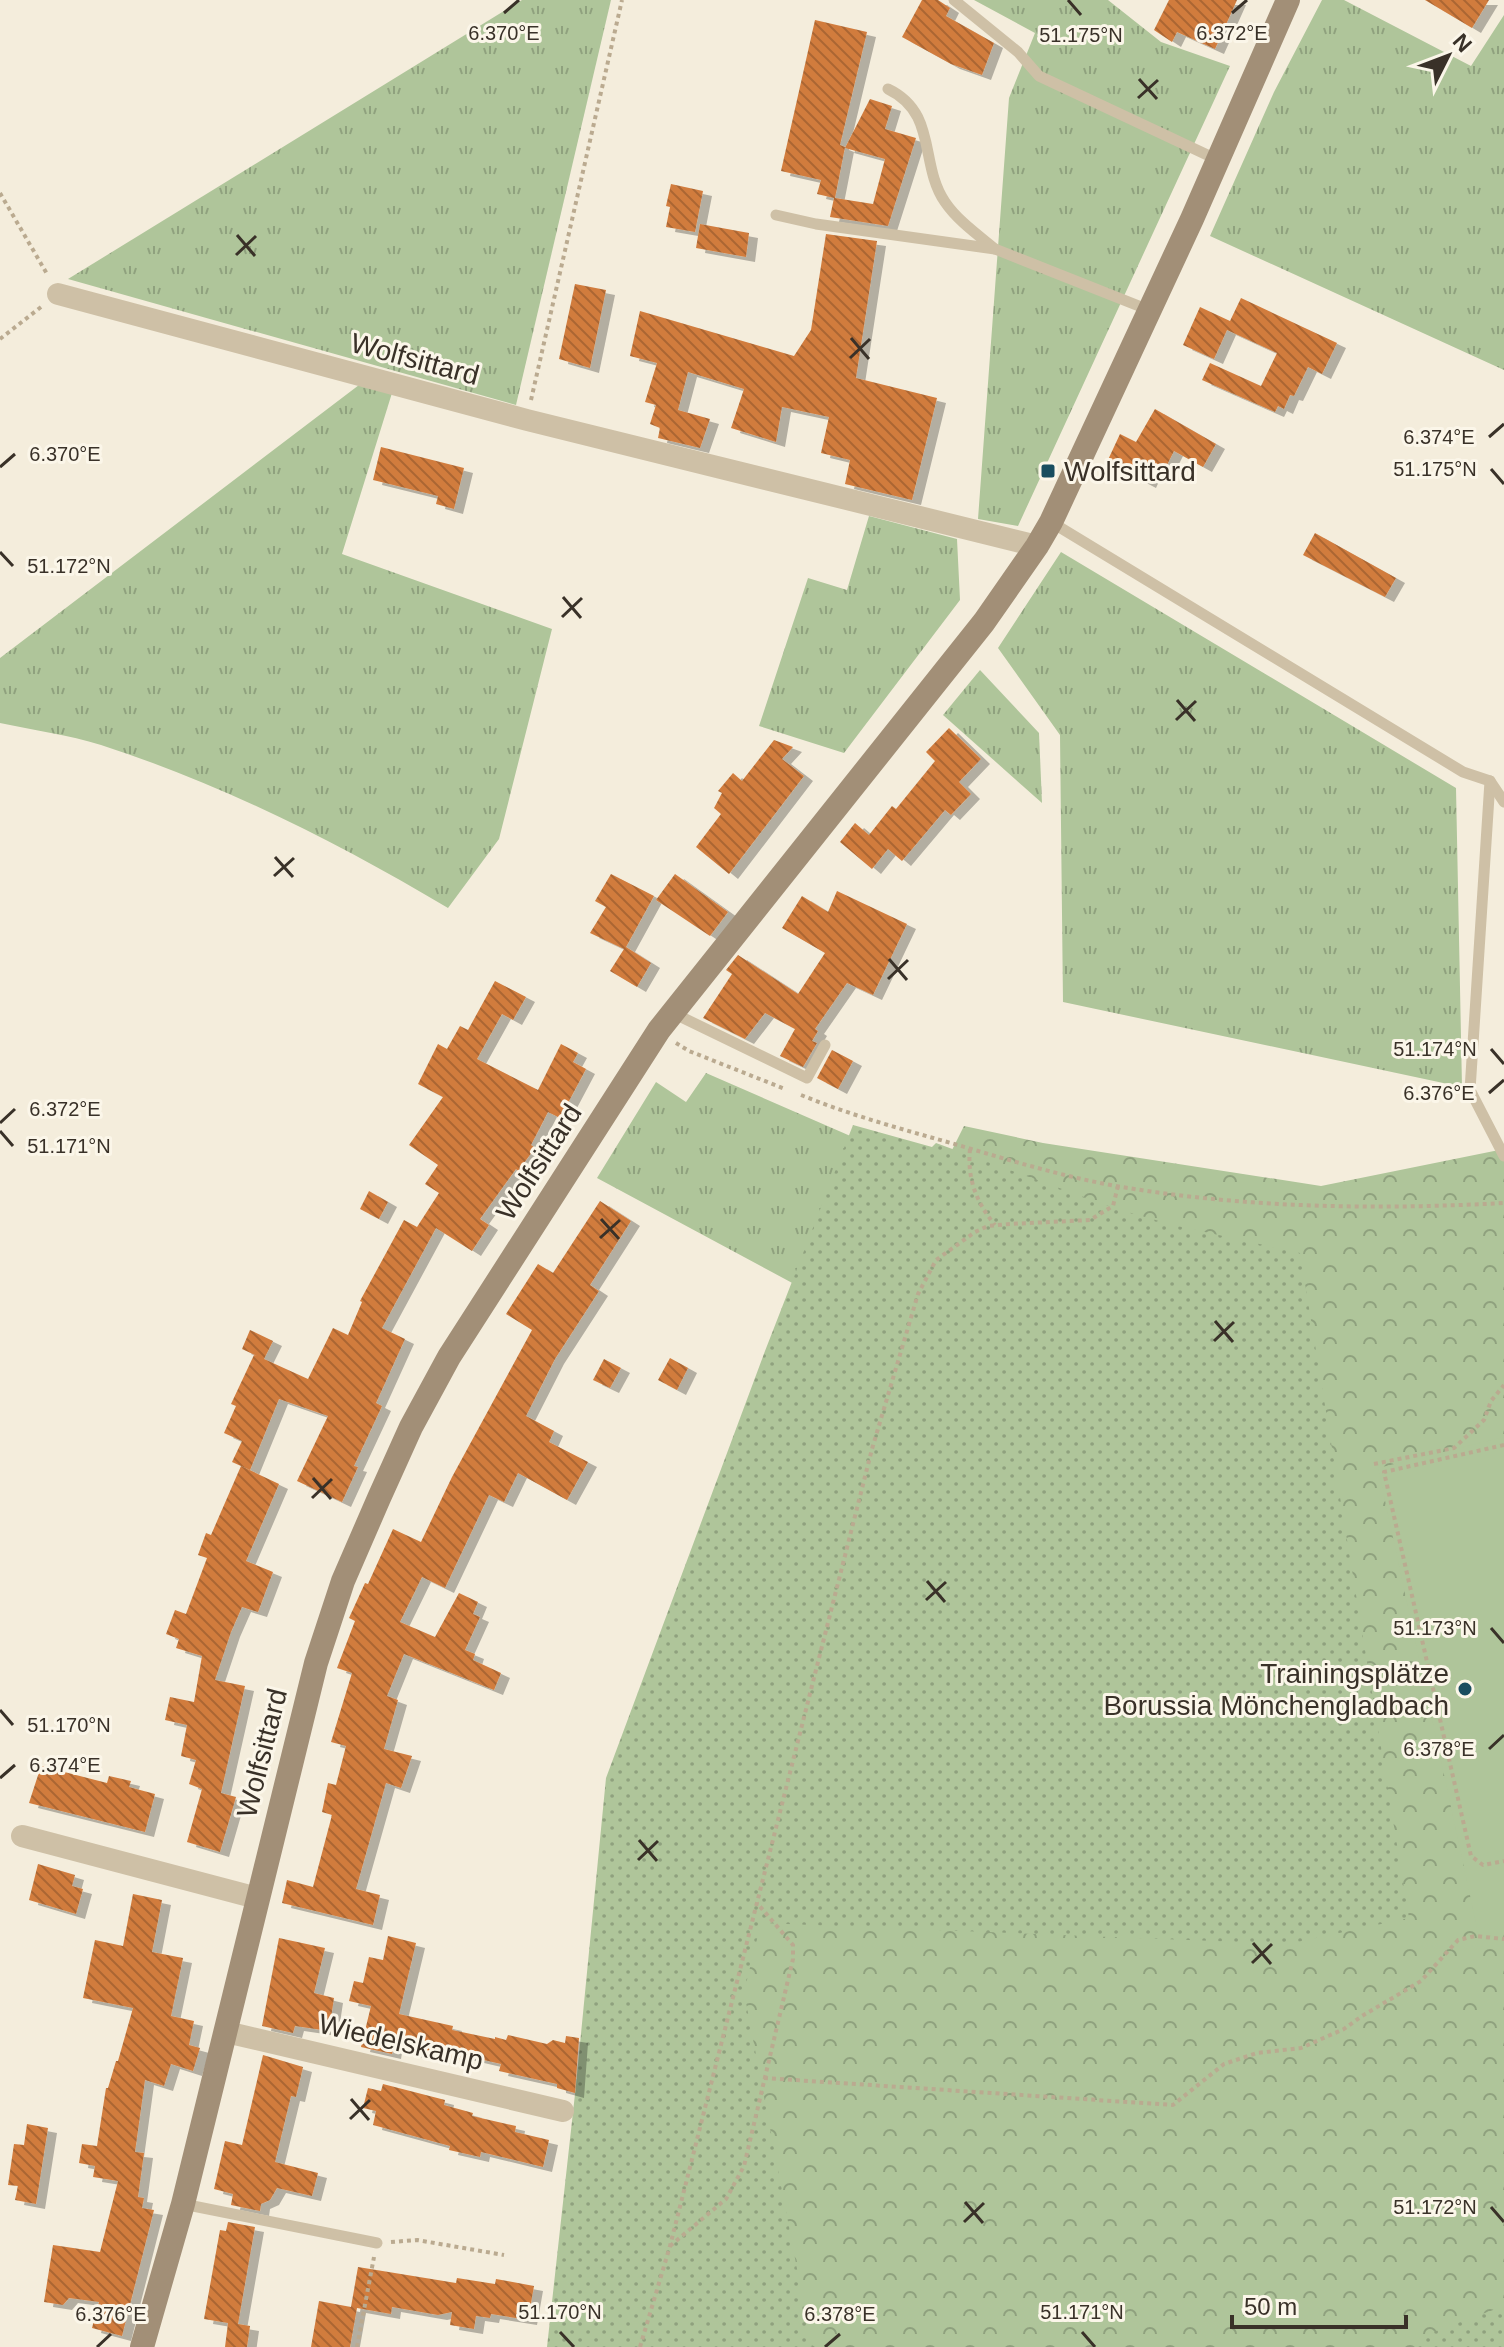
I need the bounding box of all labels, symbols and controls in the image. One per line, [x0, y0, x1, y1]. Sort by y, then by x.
north arrow [1408, 16, 1488, 96]
text: 6.370°E [468, 22, 540, 44]
text: 6.372°E [1196, 22, 1268, 44]
text: 51.175°N [1039, 24, 1123, 46]
text: N [1448, 29, 1477, 57]
street label: Wolfsittard [347, 327, 483, 391]
text: 6.374°E [1403, 426, 1475, 448]
text: 6.370°E [29, 443, 101, 465]
place label: Wolfsittard [1064, 456, 1196, 487]
text: 51.175°N [1393, 458, 1477, 480]
marker: Wolfsittard [1039, 462, 1057, 480]
text: 51.172°N [27, 555, 111, 577]
text: 51.174°N [1393, 1038, 1477, 1060]
text: 6.376°E [1403, 1082, 1475, 1104]
text: 6.372°E [29, 1098, 101, 1120]
street label: Wolfsittard [490, 1098, 588, 1226]
text: 51.171°N [27, 1135, 111, 1157]
text: 51.173°N [1393, 1617, 1477, 1639]
place label: Trainingsplätze Borussia Mönchengladbach [1103, 1658, 1449, 1721]
marker: Trainingsplätze Borussia Mönchengladbach [1456, 1680, 1474, 1698]
street label: Wolfsittard [231, 1685, 293, 1821]
text: 51.170°N [27, 1714, 111, 1736]
text: 6.378°E [1403, 1738, 1475, 1760]
text: 6.374°E [29, 1754, 101, 1776]
street label: Wiedelskamp [316, 2008, 486, 2076]
text: 51.172°N [1393, 2196, 1477, 2218]
scale bar [1232, 2279, 1406, 2329]
text: 50 m [1244, 2293, 1297, 2320]
text: 51.170°N [518, 2301, 602, 2323]
text: 51.171°N [1040, 2301, 1124, 2323]
text: 6.376°E [75, 2303, 147, 2325]
text: 6.378°E [804, 2303, 876, 2325]

